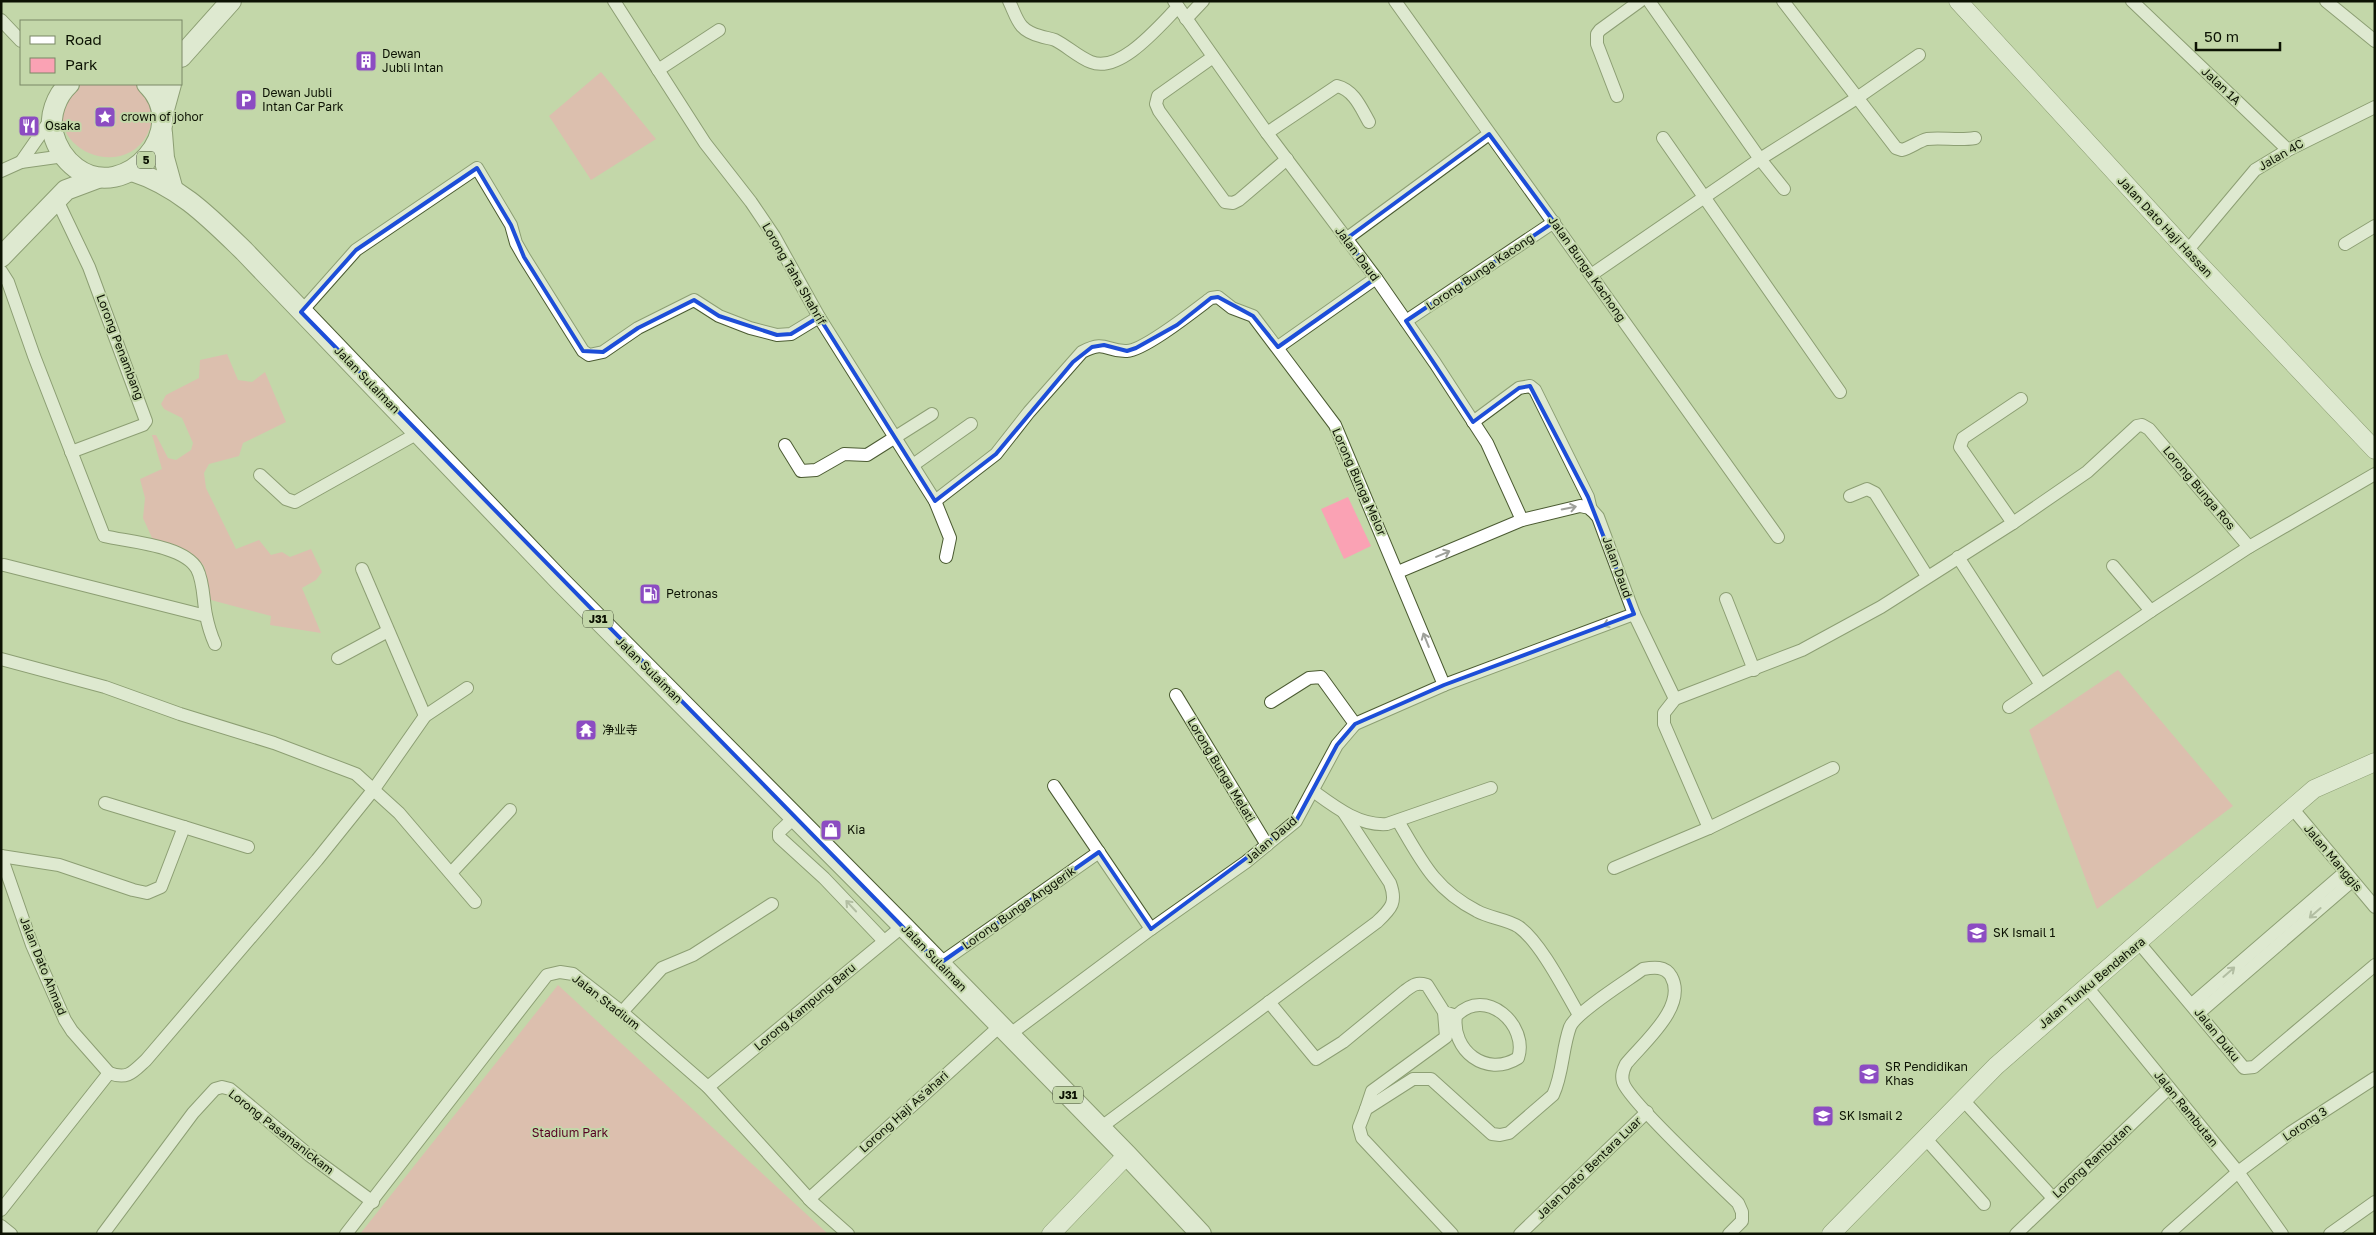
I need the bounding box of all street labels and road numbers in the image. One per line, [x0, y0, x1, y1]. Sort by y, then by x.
street label: Jalan 1A [2199, 64, 2244, 108]
street label: Jalan 4C [2255, 136, 2306, 174]
road number: 5 [137, 152, 155, 168]
street label: Jalan Dato Haji Hassan [2115, 173, 2216, 280]
street label: Jalan Bunga Kachong [1545, 213, 1629, 324]
street label: Lorong Taha Shahrif [759, 220, 830, 328]
street label: Jalan Daud [1332, 224, 1383, 284]
street label: Lorong Bunga Kacong [1423, 230, 1536, 313]
street label: Lorong Penambang [93, 292, 148, 402]
street label: Jalan Sulaiman [331, 343, 403, 417]
street label: Lorong Bunga Melor [1329, 426, 1390, 538]
street label: Lorong Bunga Ros [2160, 443, 2239, 533]
street label: Jalan Daud [1599, 534, 1636, 600]
road number: J31 [583, 610, 613, 628]
street label: Jalan Sulaiman [613, 633, 686, 706]
street label: Lorong Bunga Melati [1184, 715, 1259, 825]
street label: Jalan Daud [1242, 813, 1300, 866]
street label: Jalan Manggis [2301, 821, 2366, 894]
street label: Lorong Bunga Anggerik [959, 863, 1079, 952]
street label: Jalan Dato Ahmad [17, 914, 70, 1017]
street label: Jalan Sulaiman [898, 921, 970, 995]
street label: Jalan Tunku Bendahara [2035, 934, 2148, 1032]
street label: Lorong Kampung Baru [751, 960, 859, 1054]
street label: Jalan Stadium [569, 970, 643, 1033]
street label: Jalan Duku [2191, 1005, 2243, 1064]
street label: Lorong Haji As'ahari [856, 1068, 951, 1156]
street label: Jalan Rambutan [2151, 1068, 2222, 1150]
street label: Lorong Pasamanickam [226, 1086, 337, 1177]
road number: J31 [1053, 1086, 1083, 1104]
street label: Lorong 3 [2280, 1103, 2330, 1144]
street label: Jalan Dato' Bentara Luar [1533, 1113, 1645, 1222]
street label: Lorong Rambutan [2049, 1120, 2134, 1201]

